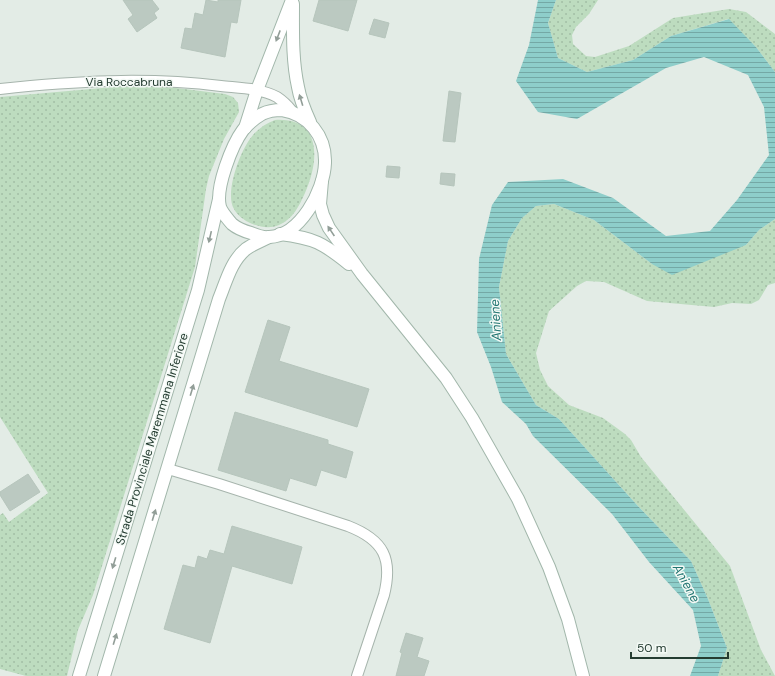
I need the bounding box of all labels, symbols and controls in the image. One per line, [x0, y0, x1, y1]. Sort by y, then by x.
one-way arrow [275, 31, 281, 42]
street label: Via Roccabruna [85, 74, 173, 90]
one-way arrow [298, 93, 304, 105]
one-way arrow [327, 225, 335, 236]
one-way arrow [207, 231, 213, 244]
water label: Aniene [486, 299, 505, 342]
street label: Strada Provinciale Maremmana Inferiore [112, 331, 192, 547]
one-way arrow [189, 384, 195, 396]
one-way arrow [151, 508, 157, 520]
one-way arrow [111, 558, 117, 570]
water label: Aniene [669, 560, 704, 606]
one-way arrow [112, 632, 118, 644]
scale bar [631, 634, 728, 660]
text: 50 m [637, 640, 666, 656]

